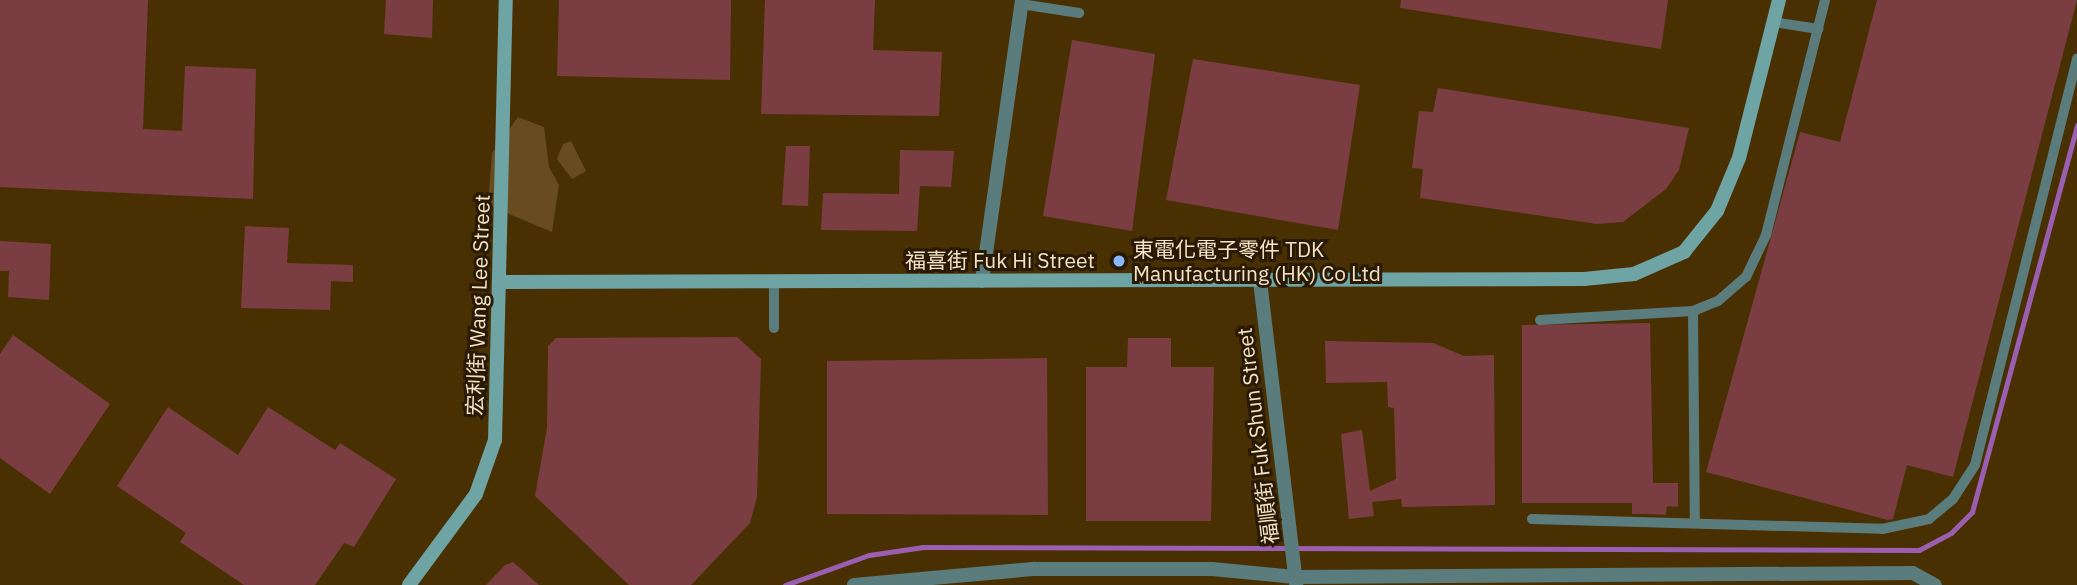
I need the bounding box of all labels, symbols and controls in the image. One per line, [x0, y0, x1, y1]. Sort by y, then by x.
street label: 宏利街 Wang Lee Street [462, 194, 494, 416]
place label: 東電化電子零件 TDK Manufacturing (HK) Co Ltd [1133, 236, 1381, 286]
street label: 福喜街 Fuk Hi Street [905, 247, 1095, 273]
marker: 東電化電子零件 TDK Manufacturing (HK) Co Ltd [1111, 253, 1127, 269]
street label: 福順街 Fuk Shun Street [1231, 326, 1283, 546]

